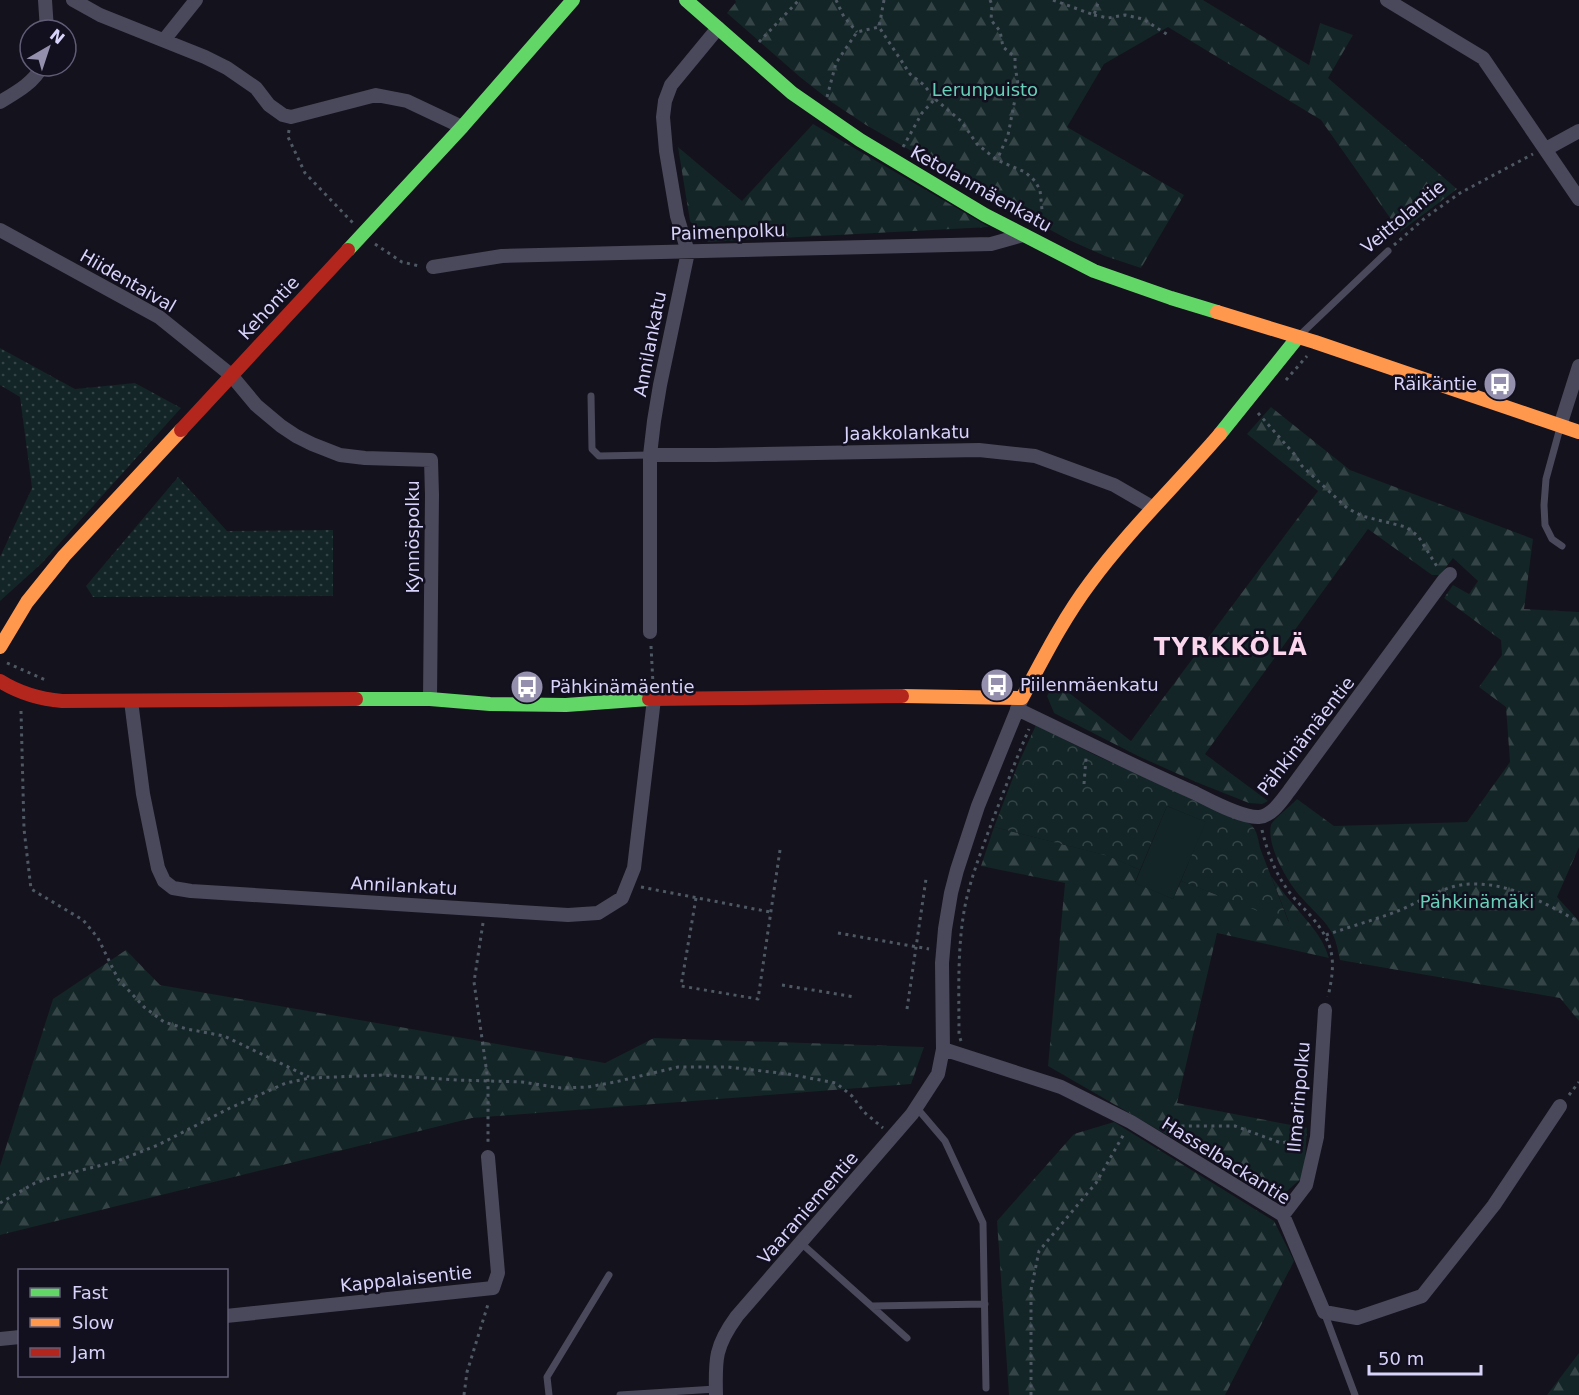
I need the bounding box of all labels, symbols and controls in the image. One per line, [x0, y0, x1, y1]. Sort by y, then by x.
north arrow [18, 18, 78, 78]
text: N [46, 25, 68, 48]
park label: Lerunpuisto [932, 79, 1038, 100]
street label: Ketolanmäenkatu [907, 141, 1055, 236]
street label: Veittolantie [1357, 176, 1449, 258]
street label: Paimenpolku [670, 219, 786, 244]
street label: Hiidentaival [77, 245, 180, 316]
street label: Kehontie [234, 272, 303, 344]
street label: Annilankatu [629, 289, 670, 399]
bus stop icon: Räikäntie [1482, 366, 1518, 402]
place label: Räikäntie [1393, 373, 1477, 394]
street label: Jaakkolankatu [843, 421, 970, 444]
street label: Kynnöspolku [402, 480, 423, 594]
district label: TYRKKÖLÄ [1154, 631, 1308, 661]
bus stop icon: Piilenmäenkatu [979, 667, 1015, 703]
bus stop icon: Pähkinämäentie [509, 669, 545, 705]
street label: Pähkinämäentie [1253, 672, 1358, 799]
place label: Piilenmäenkatu [1020, 674, 1159, 695]
place label: Pähkinämäentie [550, 676, 695, 697]
street label: Annilankatu [350, 872, 458, 899]
park label: Pähkinämäki [1420, 891, 1534, 912]
street label: Ilmarinpolku [1283, 1041, 1314, 1153]
street label: Hasselbackantie [1158, 1113, 1294, 1209]
street label: Vaaraniementie [753, 1147, 862, 1268]
street label: Kappalaisentie [339, 1261, 473, 1296]
legend [18, 1269, 228, 1377]
text: Fast [72, 1282, 108, 1303]
text: Slow [72, 1312, 114, 1333]
scale bar [1369, 1338, 1482, 1376]
text: Jam [71, 1342, 106, 1363]
text: 50 m [1378, 1348, 1424, 1369]

